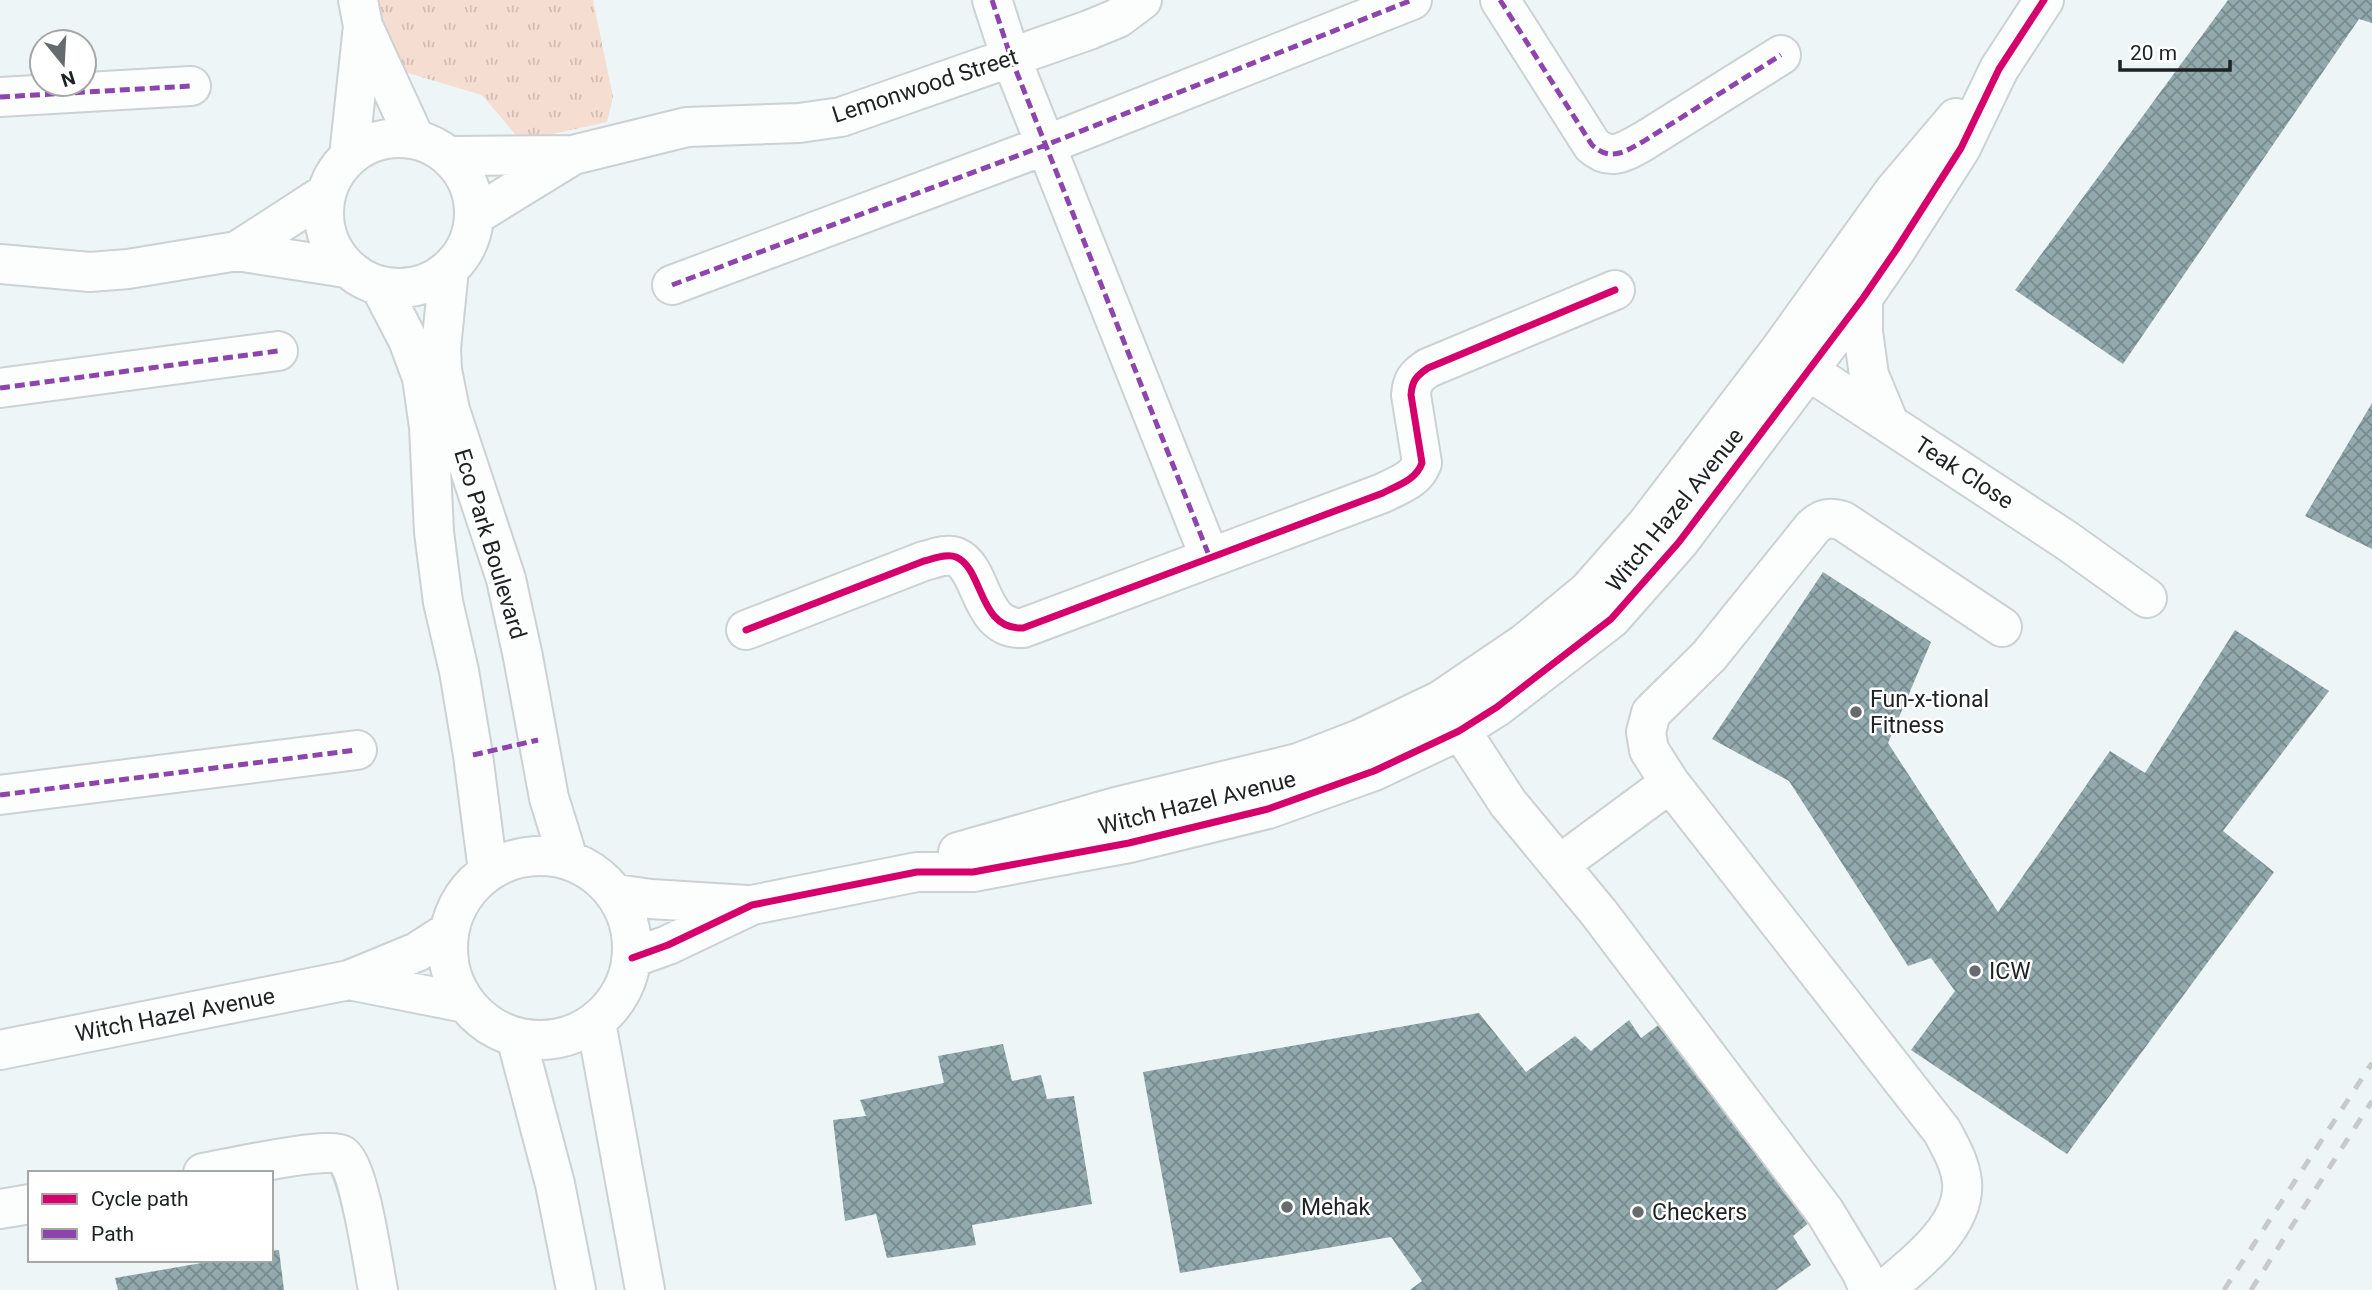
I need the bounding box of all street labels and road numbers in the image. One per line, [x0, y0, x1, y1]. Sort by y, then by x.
street label: Lemonwood Street [829, 43, 1021, 129]
street label: Witch Hazel Avenue [1601, 423, 1749, 597]
street label: Teak Close [1909, 431, 2019, 515]
street label: Eco Park Boulevard [448, 446, 532, 642]
street label: Witch Hazel Avenue [1095, 765, 1299, 841]
street label: Witch Hazel Avenue [73, 982, 277, 1048]

